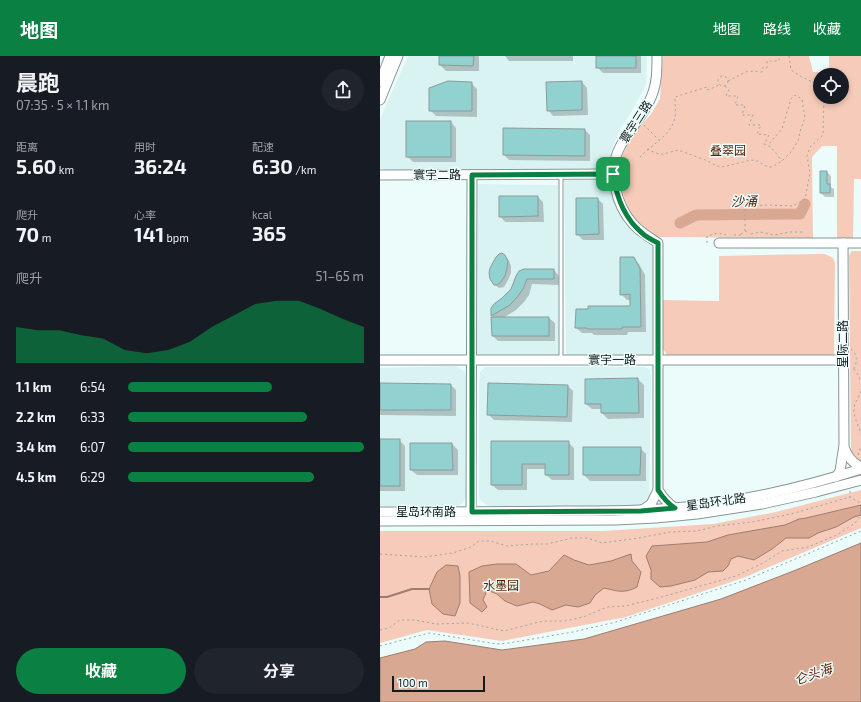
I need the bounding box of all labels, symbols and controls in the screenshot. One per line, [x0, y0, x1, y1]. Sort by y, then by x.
text: 地图 [20, 18, 58, 41]
text: 地图 [713, 20, 741, 37]
text: 路线 [763, 20, 791, 37]
text: 收藏 [813, 20, 841, 37]
map controls [813, 68, 849, 104]
button: locate [813, 68, 849, 104]
text: 晨跑 [16, 69, 60, 95]
button: share [322, 69, 364, 111]
text: 07:35 · 5 × 1.1 km [16, 97, 109, 113]
street label: 寰宇三路 [616, 98, 654, 145]
text: 距离 [16, 140, 38, 153]
text: 用时 [134, 140, 156, 153]
text: 配速 [252, 140, 274, 153]
park label: 叠翠园 [710, 143, 746, 157]
text: 5.60 [16, 154, 56, 178]
text: 36:24 [134, 154, 187, 178]
text: 6:30 [252, 154, 293, 178]
pin [596, 157, 630, 191]
text: km [56, 163, 74, 176]
text: /km [293, 163, 316, 176]
icon: arrive [602, 163, 624, 185]
street label: 寰宇二路 [413, 167, 461, 181]
water label: 沙涌 [731, 193, 759, 209]
text: 爬升 [16, 208, 38, 221]
text: 心率 [134, 208, 156, 221]
text: kcal [252, 208, 272, 221]
text: 365 [252, 221, 286, 245]
text: 70 [16, 222, 39, 246]
text: 141 [134, 222, 164, 246]
text: m [39, 231, 51, 244]
text: bpm [164, 231, 189, 244]
text: 51–65 m [315, 268, 364, 284]
text: 爬升 [16, 270, 42, 286]
street label: 星际二路 [835, 320, 849, 368]
street label: 寰宇一路 [588, 352, 636, 366]
text: 1.1 km [16, 379, 51, 395]
text: 6:54 [80, 379, 105, 395]
text: 2.2 km [16, 409, 56, 425]
text: 6:33 [80, 409, 105, 425]
text: 3.4 km [16, 439, 56, 455]
text: 6:07 [80, 439, 105, 455]
text: 4.5 km [16, 469, 56, 485]
text: 6:29 [80, 469, 105, 485]
street label: 星岛环北路 [685, 490, 747, 512]
street label: 星岛环南路 [396, 504, 456, 518]
park label: 水墨园 [483, 578, 519, 592]
button: 收藏 [16, 648, 186, 694]
button: 分享 [194, 648, 364, 694]
water label: 仑头海 [792, 659, 836, 688]
scale bar [392, 674, 485, 693]
text: 100 m [398, 676, 428, 689]

